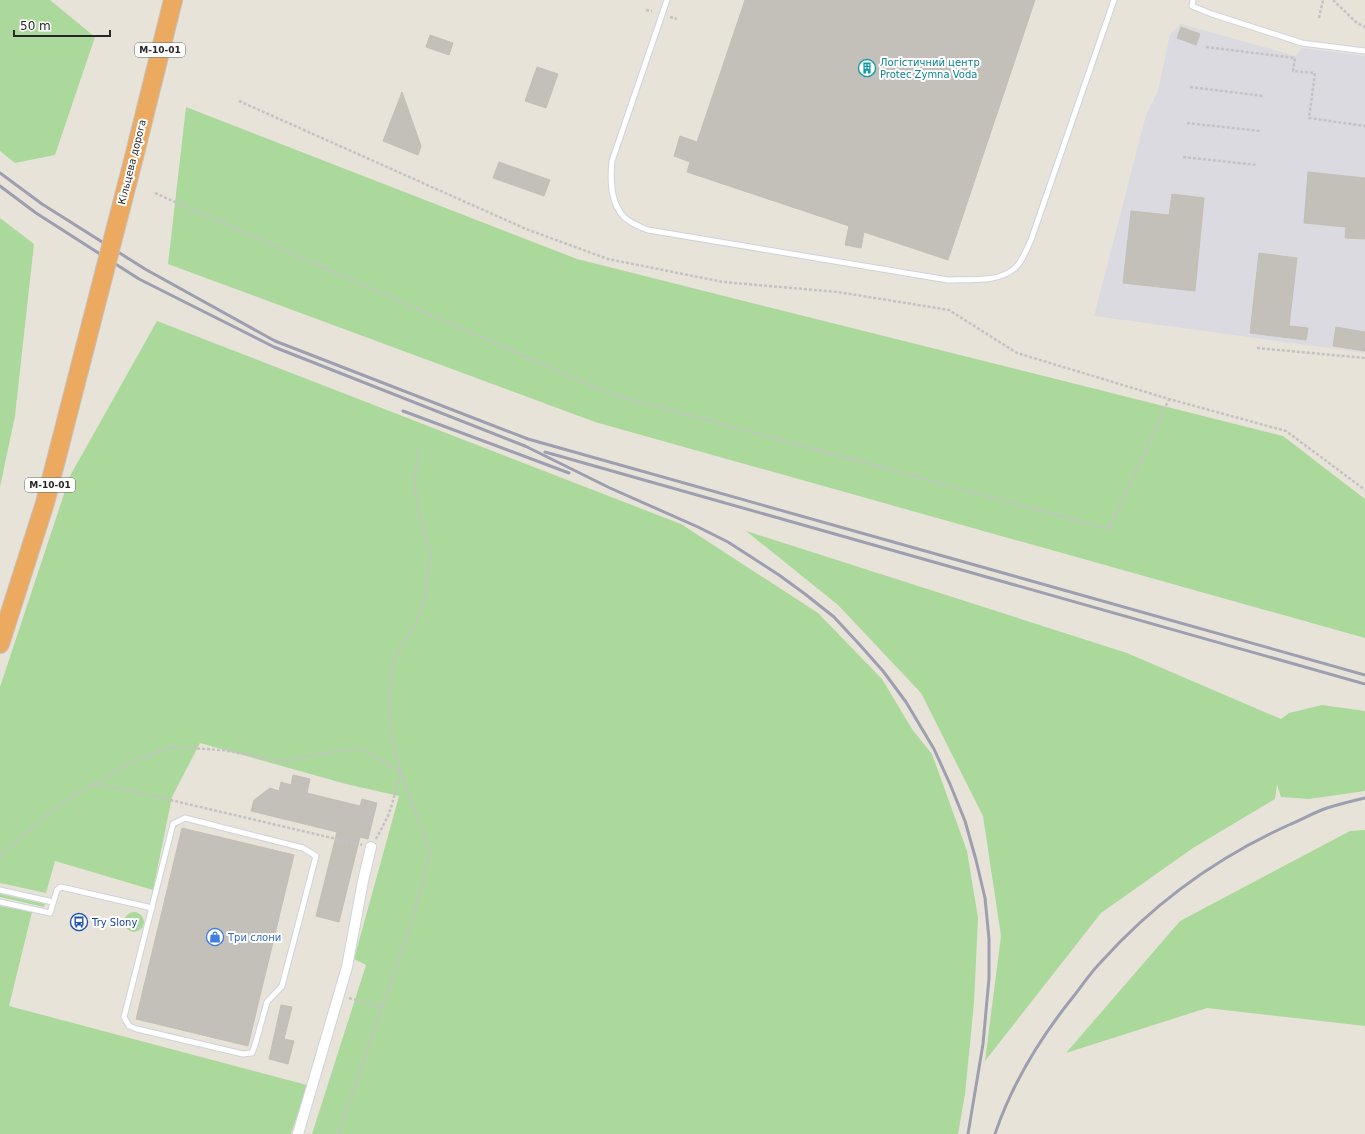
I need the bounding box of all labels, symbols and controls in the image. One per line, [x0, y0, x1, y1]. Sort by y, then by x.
scale bar [14, 12, 110, 38]
text: 50 m [20, 19, 51, 33]
road number: М-10-01 [135, 43, 185, 57]
place label: Логістичний центр Protec Zymna Voda [880, 57, 980, 80]
building icon: Логістичний центр Protec Zymna Voda [857, 58, 877, 78]
street label: Кільцева дорога [116, 118, 148, 206]
road number: М-10-01 [25, 478, 75, 492]
bus stop icon: Try Slony [69, 912, 89, 932]
place label: Try Slony [91, 917, 137, 928]
shop icon: Три слони [205, 927, 225, 947]
place label: Три слони [227, 932, 281, 943]

